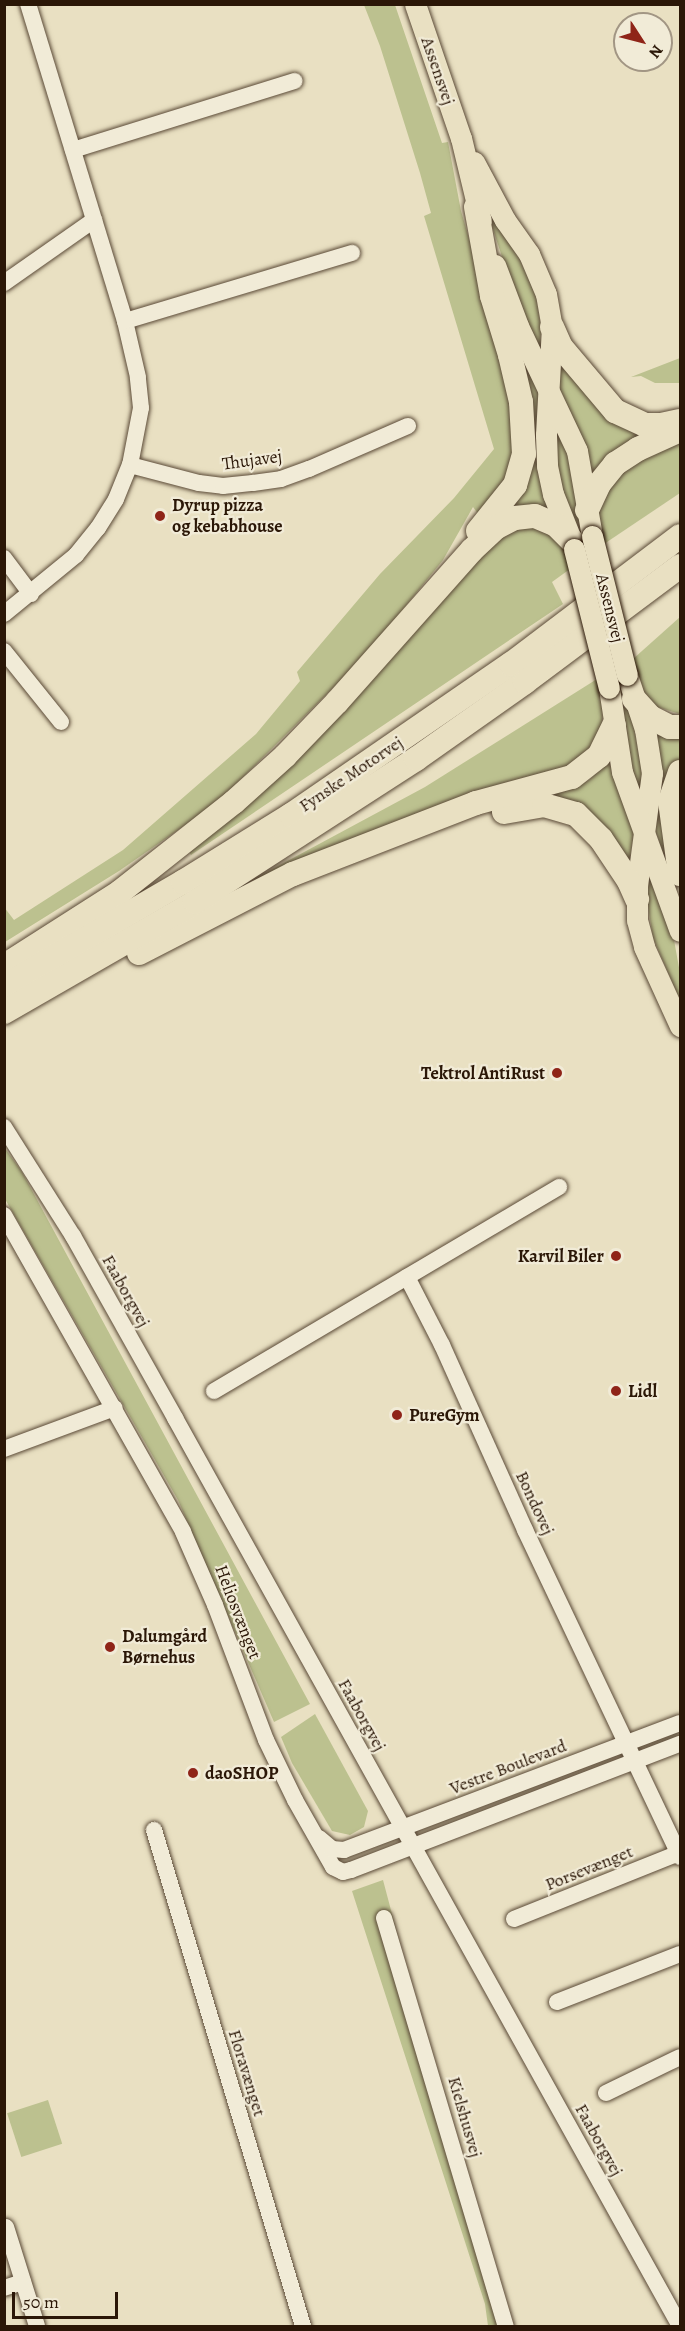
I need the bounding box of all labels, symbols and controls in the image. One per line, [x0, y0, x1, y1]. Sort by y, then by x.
north arrow [613, 12, 673, 72]
street label: Assensvej [416, 34, 460, 108]
text: N [644, 40, 668, 63]
street label: Thujavej [221, 445, 283, 475]
place label: Dyrup pizza og kebabhouse [172, 495, 283, 538]
marker: Dyrup pizza og kebabhouse [153, 509, 167, 523]
street label: Assensvej [591, 571, 629, 645]
street label: Fynske Motorvej [295, 731, 407, 817]
place label: Tektrol AntiRust [421, 1062, 545, 1084]
marker: Tektrol AntiRust [550, 1066, 564, 1080]
place label: Karvil Biler [518, 1245, 604, 1267]
marker: Karvil Biler [609, 1249, 623, 1263]
street label: Faaborgvej [97, 1251, 155, 1331]
place label: Lidl [628, 1380, 657, 1402]
marker: Lidl [609, 1384, 623, 1398]
place label: PureGym [409, 1404, 480, 1426]
marker: PureGym [390, 1408, 404, 1422]
street label: Bondovej [511, 1468, 559, 1538]
street label: Heliosvænget [210, 1562, 266, 1662]
place label: Dalumgård Børnehus [122, 1626, 207, 1668]
marker: Dalumgård Børnehus [103, 1640, 117, 1654]
street label: Faaborgvej [333, 1675, 391, 1755]
street label: Vestre Boulevard [447, 1735, 569, 1799]
place label: daoSHOP [205, 1762, 278, 1784]
marker: daoSHOP [186, 1766, 200, 1780]
street label: Porsevænget [542, 1841, 636, 1895]
street label: Floravænget [224, 2027, 270, 2119]
street label: Kielshusvej [443, 2074, 487, 2160]
street label: Faaborgvej [570, 2100, 628, 2180]
scale bar [15, 2280, 122, 2318]
text: 50 m [23, 2290, 59, 2314]

